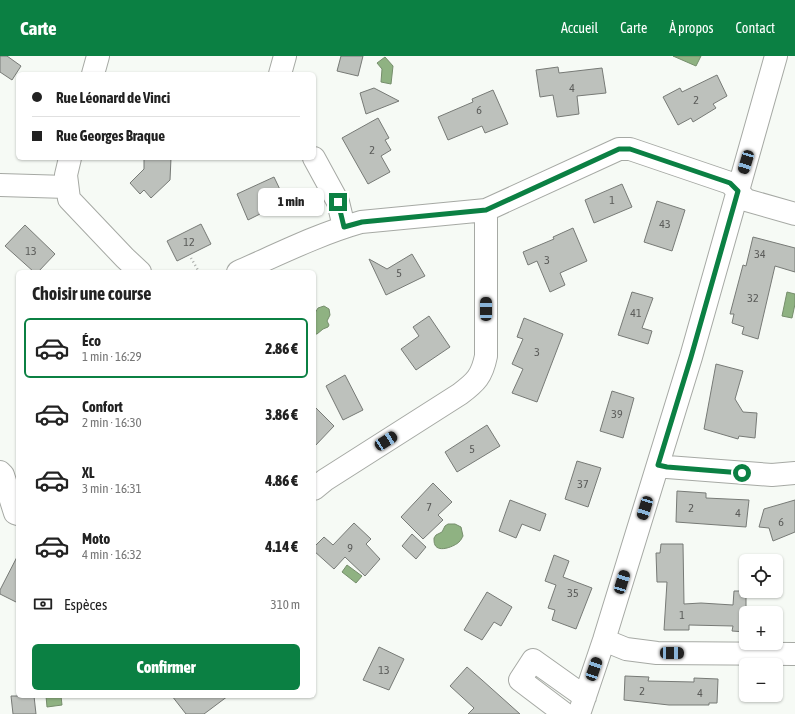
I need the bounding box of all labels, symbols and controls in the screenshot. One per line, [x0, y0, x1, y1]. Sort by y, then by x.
text: Carte [20, 17, 57, 39]
text: Accueil [561, 20, 598, 36]
text: Carte [620, 20, 647, 36]
text: À propos [669, 20, 714, 36]
text: Contact [736, 20, 775, 36]
house number: 4 [569, 81, 575, 95]
text: Rue Léonard de Vinci [56, 89, 170, 106]
house number: 2 [693, 93, 699, 107]
house number: 6 [476, 103, 482, 117]
text: Rue Georges Braque [56, 127, 165, 144]
house number: 2 [369, 143, 375, 157]
car [737, 149, 755, 175]
callout: 1 min [258, 188, 324, 216]
route end [329, 193, 347, 211]
house number: 1 [609, 193, 615, 207]
text: 1 min [278, 194, 304, 209]
house number: 43 [659, 217, 671, 231]
house number: 12 [183, 235, 195, 249]
house number: 13 [25, 244, 37, 258]
house number: 34 [754, 247, 766, 261]
house number: 3 [544, 253, 550, 267]
house number: 5 [396, 266, 402, 280]
text: Choisir une course [32, 283, 151, 304]
house number: 32 [747, 291, 759, 305]
car [480, 297, 492, 321]
house number: 41 [630, 306, 642, 320]
icon: car [34, 330, 70, 366]
text: Éco [82, 332, 101, 349]
text: 2.86 € [265, 340, 298, 357]
house number: 3 [534, 345, 540, 359]
text: 1 min · 16:29 [82, 349, 142, 364]
icon: car [34, 396, 70, 432]
text: Confort [82, 398, 123, 415]
text: 3.86 € [265, 406, 298, 423]
house number: 39 [611, 407, 623, 421]
text: 2 min · 16:30 [82, 415, 142, 430]
car [373, 429, 399, 453]
house number: 5 [469, 442, 475, 456]
icon: car [34, 462, 70, 498]
text: XL [82, 464, 95, 481]
route start [733, 464, 751, 482]
text: 4.86 € [265, 472, 298, 489]
house number: 37 [577, 477, 589, 491]
text: 3 min · 16:31 [82, 481, 142, 496]
car [636, 495, 654, 521]
house number: 7 [426, 500, 432, 514]
house number: 2 [688, 501, 694, 515]
house number: 4 [735, 506, 741, 520]
house number: 6 [778, 515, 784, 529]
icon: car [34, 528, 70, 564]
text: Moto [82, 530, 110, 547]
text: 4.14 € [265, 538, 298, 555]
house number: 9 [347, 541, 353, 555]
text: 4 min · 16:32 [82, 547, 142, 562]
map controls [739, 554, 783, 702]
button: locate [739, 554, 783, 598]
car [613, 569, 631, 595]
house number: 35 [567, 586, 579, 600]
icon: cash [32, 593, 54, 615]
text: Espèces [64, 596, 107, 613]
text: 310 m [271, 597, 300, 612]
button: + [739, 606, 783, 650]
house number: 1 [679, 608, 685, 622]
button: Confirmer [32, 644, 300, 690]
car [660, 647, 684, 659]
car [584, 656, 604, 682]
button: − [739, 658, 783, 702]
house number: 13 [378, 663, 390, 677]
house number: 2 [639, 684, 645, 698]
house number: 4 [697, 686, 703, 700]

